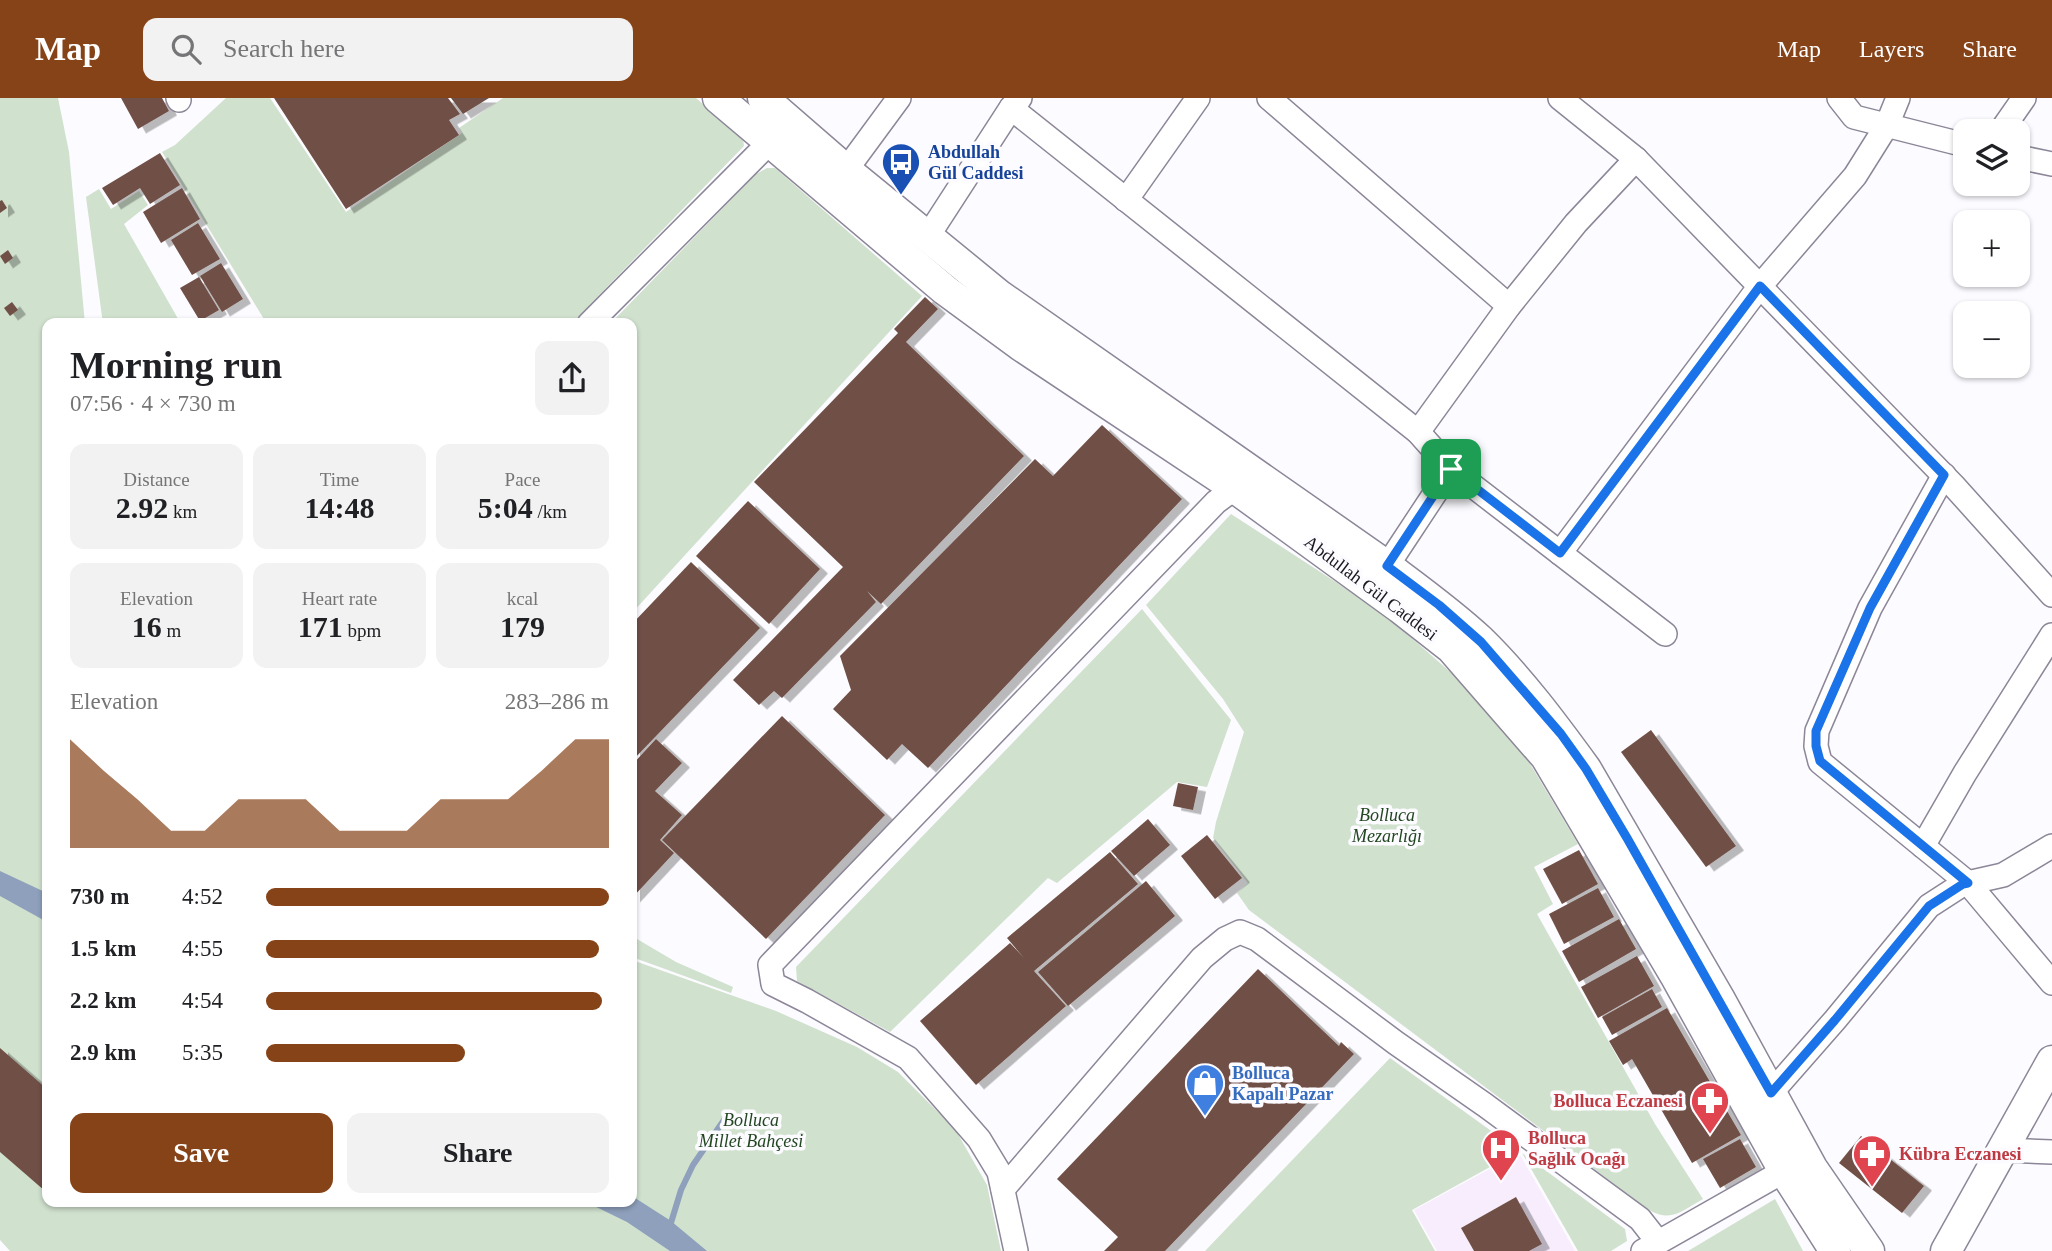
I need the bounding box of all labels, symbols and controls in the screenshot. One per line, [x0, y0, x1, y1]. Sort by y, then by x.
search box [143, 18, 633, 81]
icon: search [167, 30, 205, 68]
text: Map [35, 31, 101, 67]
text: Search here [223, 34, 345, 63]
text: Map [1777, 36, 1821, 62]
text: Layers [1859, 36, 1924, 62]
text: Share [1962, 36, 2017, 62]
map controls [1953, 119, 2030, 378]
button: layers [1953, 119, 2030, 196]
bus stop icon: Abdullah Gül Caddesi [880, 141, 922, 196]
place label: Abdullah Gül Caddesi [928, 142, 1024, 183]
button: + [1953, 210, 2030, 287]
button: − [1953, 301, 2030, 378]
button: share [535, 341, 609, 415]
text: Morning run [70, 344, 282, 386]
text: 07:56 · 4 × 730 m [70, 391, 236, 416]
pin [1421, 439, 1481, 499]
icon: arrive [1432, 450, 1470, 488]
text: Distance [123, 469, 190, 490]
text: Time [320, 469, 359, 490]
text: Pace [505, 469, 540, 490]
text: 2.92 [116, 491, 168, 524]
text: 14:48 [305, 491, 375, 524]
text: 5:04 [478, 491, 533, 524]
text: km [168, 501, 197, 522]
text: /km [533, 501, 567, 522]
street label: Abdullah Gül Caddesi [1301, 532, 1441, 644]
text: Elevation [120, 588, 193, 609]
text: Heart rate [302, 588, 377, 609]
text: kcal [507, 588, 538, 609]
text: 16 [132, 610, 162, 643]
text: 171 [298, 610, 343, 643]
text: 179 [500, 610, 545, 643]
text: m [162, 620, 181, 641]
text: bpm [343, 620, 381, 641]
text: Elevation [70, 689, 158, 714]
text: 283–286 m [505, 689, 609, 714]
park label: Bolluca Mezarlığı [1351, 805, 1422, 846]
text: 730 m [70, 884, 129, 909]
text: 4:52 [182, 884, 223, 909]
text: 1.5 km [70, 936, 136, 961]
text: 4:55 [182, 936, 223, 961]
text: 2.2 km [70, 988, 136, 1013]
text: 4:54 [182, 988, 223, 1013]
text: 2.9 km [70, 1040, 136, 1065]
text: 5:35 [182, 1040, 223, 1065]
shop icon: Bolluca Kapalı Pazar [1184, 1062, 1226, 1117]
place label: Bolluca Kapalı Pazar [1232, 1063, 1334, 1104]
pharmacy icon: Bolluca Eczanesi [1689, 1080, 1731, 1135]
place label: Bolluca Eczanesi [1554, 1091, 1683, 1111]
park label: Bolluca Millet Bahçesi [698, 1110, 803, 1151]
button: Save [70, 1113, 333, 1193]
button: Share [347, 1113, 609, 1193]
hospital icon: Bolluca Sağlık Ocağı [1480, 1127, 1522, 1182]
place label: Bolluca Sağlık Ocağı [1528, 1128, 1626, 1169]
pharmacy icon: Kübra Eczanesi [1851, 1133, 1893, 1188]
place label: Kübra Eczanesi [1899, 1144, 2022, 1164]

